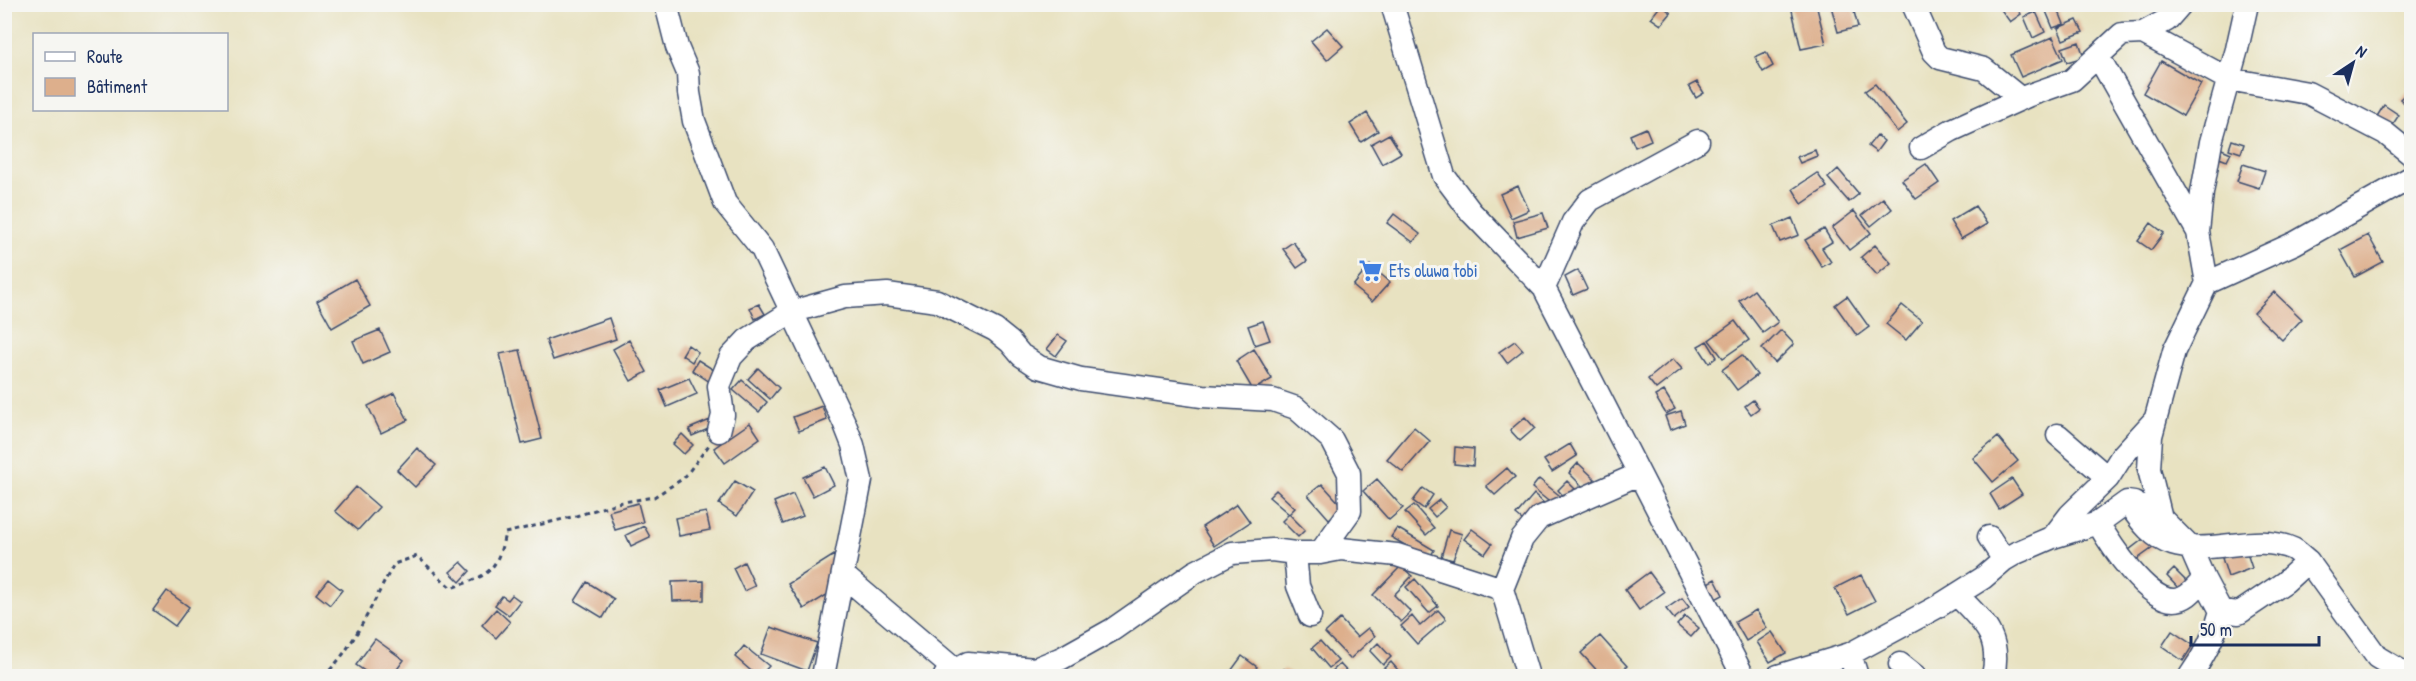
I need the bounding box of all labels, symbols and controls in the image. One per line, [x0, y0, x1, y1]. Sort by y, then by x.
legend [33, 33, 228, 111]
north arrow [2323, 33, 2383, 93]
text: N [2352, 39, 2372, 63]
text: Route [87, 44, 123, 69]
text: Bâtiment [87, 74, 148, 99]
supermarket icon: Ets oluwa tobi [1358, 257, 1384, 283]
place label: Ets oluwa tobi [1389, 258, 1478, 283]
scale bar [2191, 609, 2318, 647]
text: 50 m [2200, 617, 2232, 642]

